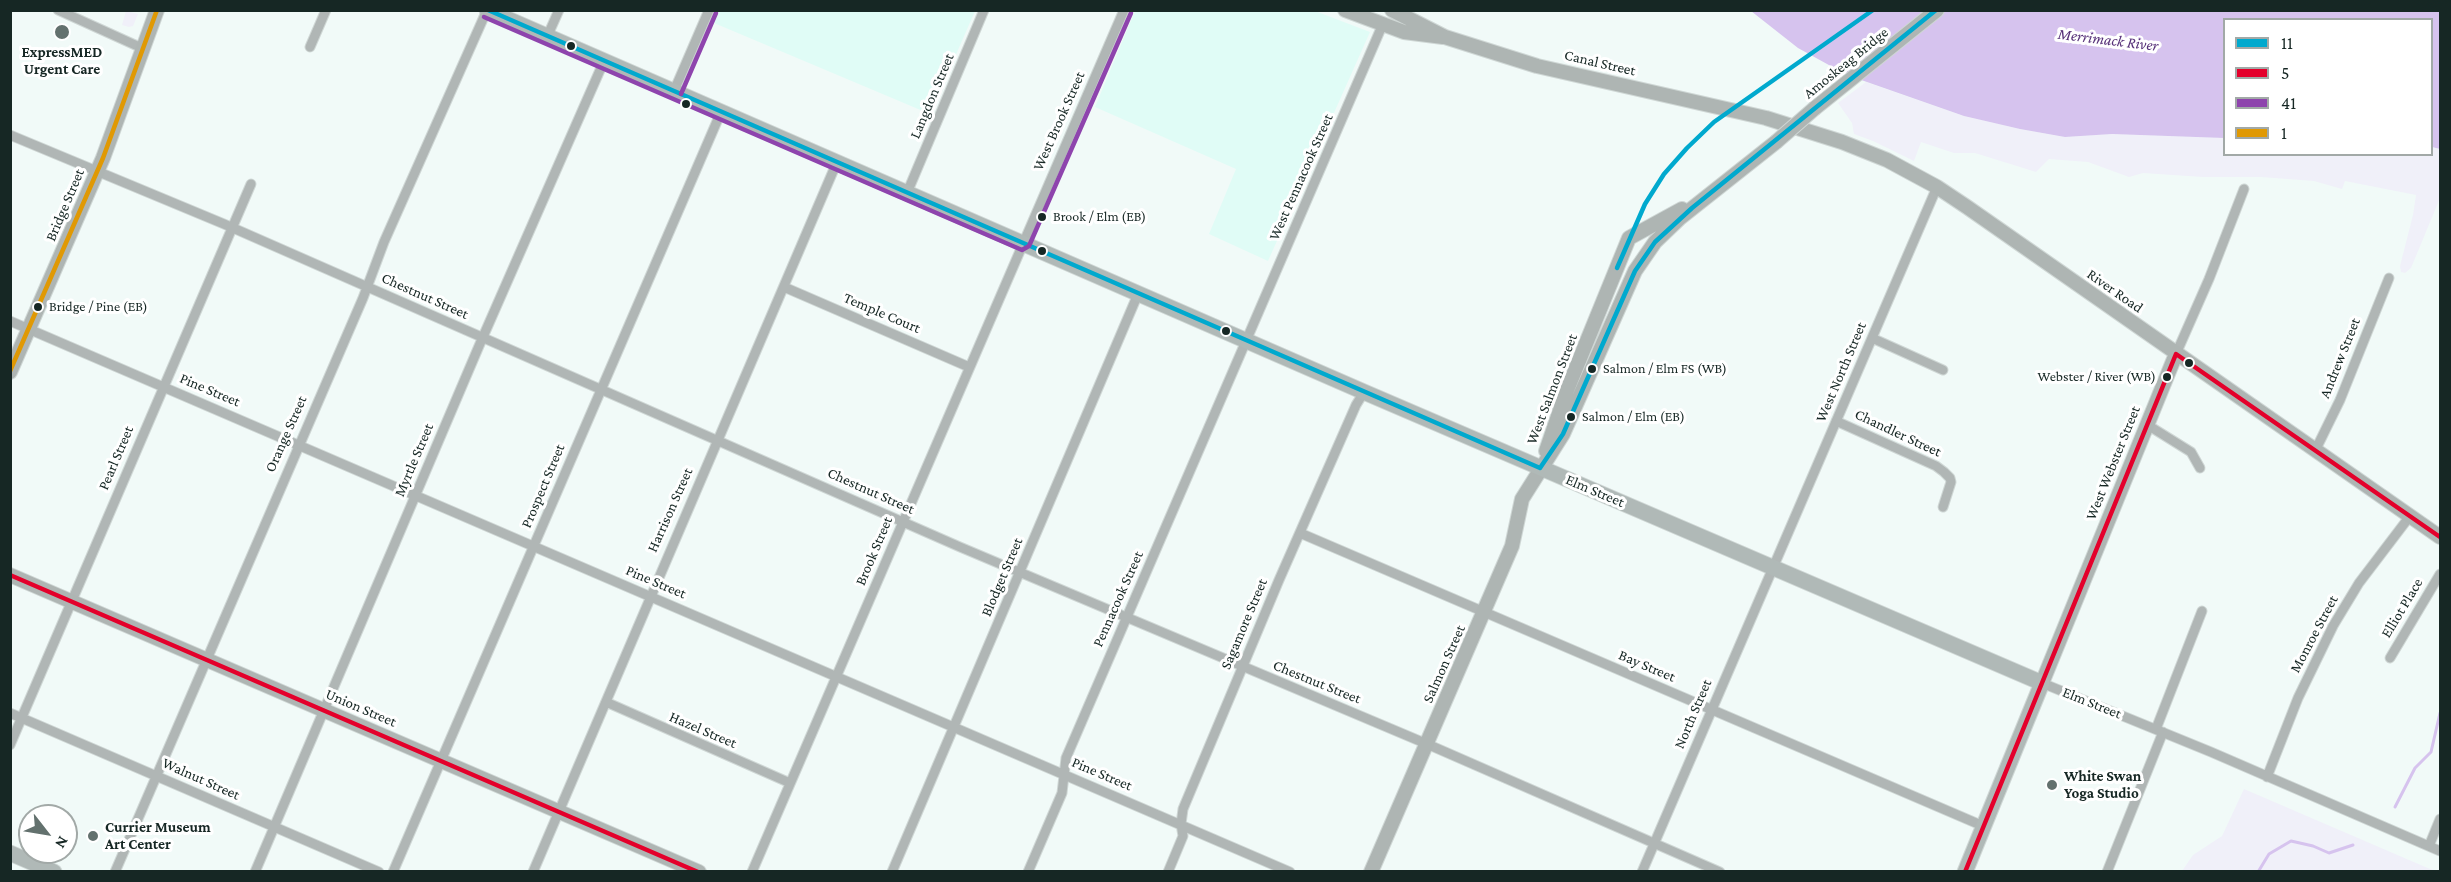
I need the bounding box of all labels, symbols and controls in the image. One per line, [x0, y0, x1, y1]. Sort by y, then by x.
legend [2223, 18, 2433, 156]
marker: ExpressMED Urgent Care [53, 23, 71, 41]
street label: Amoskeag Bridge [1800, 23, 1892, 103]
water label: Merrimack River [2057, 24, 2159, 56]
text: 11 [2281, 33, 2293, 53]
unlabelled marker [565, 40, 577, 52]
place label: ExpressMED Urgent Care [22, 43, 102, 78]
street label: Canal Street [1563, 46, 1637, 80]
street label: Langdon Street [906, 51, 958, 141]
text: 5 [2281, 63, 2290, 83]
street label: West Brook Street [1029, 69, 1089, 173]
text: 41 [2281, 93, 2296, 113]
unlabelled marker [680, 98, 692, 110]
street label: West Pennacook Street [1265, 111, 1337, 243]
text: 1 [2281, 123, 2287, 143]
street label: Bridge Street [42, 166, 88, 244]
place label: Brook / Elm (EB) [1053, 209, 1146, 225]
marker: Brook / Elm (EB) [1036, 211, 1048, 223]
unlabelled marker [1036, 245, 1048, 257]
street label: River Road [2084, 265, 2146, 317]
street label: Chestnut Street [379, 269, 471, 323]
street label: Temple Court [841, 289, 923, 337]
place label: Bridge / Pine (EB) [49, 299, 148, 315]
marker: Bridge / Pine (EB) [32, 301, 44, 313]
street label: Andrew Street [2316, 315, 2364, 401]
street label: West North Street [1812, 319, 1870, 425]
unlabelled marker [1220, 325, 1232, 337]
street label: West Salmon Street [1523, 331, 1581, 447]
unlabelled marker [2183, 357, 2195, 369]
place label: Salmon / Elm FS (WB) [1603, 361, 1727, 377]
marker: Salmon / Elm FS (WB) [1586, 363, 1598, 375]
street label: Pine Street [177, 369, 243, 411]
place label: Webster / River (WB) [2038, 369, 2156, 385]
marker: Webster / River (WB) [2161, 371, 2173, 383]
street label: Orange Street [261, 393, 311, 475]
street label: West Webster Street [2082, 403, 2144, 523]
street label: Chandler Street [1852, 405, 1944, 461]
place label: Salmon / Elm (EB) [1582, 409, 1685, 425]
marker: Salmon / Elm (EB) [1565, 411, 1577, 423]
street label: Myrtle Street [390, 421, 438, 499]
street label: Pearl Street [94, 423, 138, 493]
street label: Prospect Street [517, 441, 569, 531]
street label: Chestnut Street [825, 464, 917, 518]
street label: Harrison Street [643, 465, 697, 555]
street label: Elm Street [1563, 471, 1627, 511]
street label: Brook Street [851, 514, 897, 588]
street label: Blodget Street [977, 535, 1027, 619]
street label: Pennacook Street [1089, 548, 1147, 650]
street label: Pine Street [623, 561, 689, 603]
street label: Elliot Place [2377, 575, 2427, 641]
street label: Sagamore Street [1217, 576, 1271, 672]
street label: Monroe Street [2286, 592, 2342, 676]
street label: Salmon Street [1419, 622, 1469, 706]
street label: Bay Street [1616, 646, 1678, 686]
street label: Chestnut Street [1270, 656, 1364, 708]
street label: North Street [1670, 677, 1716, 751]
street label: Elm Street [2060, 683, 2124, 723]
street label: Union Street [323, 685, 399, 731]
street label: Hazel Street [667, 708, 739, 752]
street label: Pine Street [1069, 753, 1135, 795]
street label: Walnut Street [159, 754, 243, 804]
place label: White Swan Yoga Studio [2064, 767, 2141, 802]
marker: White Swan Yoga Studio [2045, 778, 2059, 792]
north arrow [18, 804, 78, 864]
place label: Currier Museum Art Center [105, 818, 211, 853]
marker: Currier Museum Art Center [86, 829, 100, 843]
text: N [52, 833, 72, 852]

